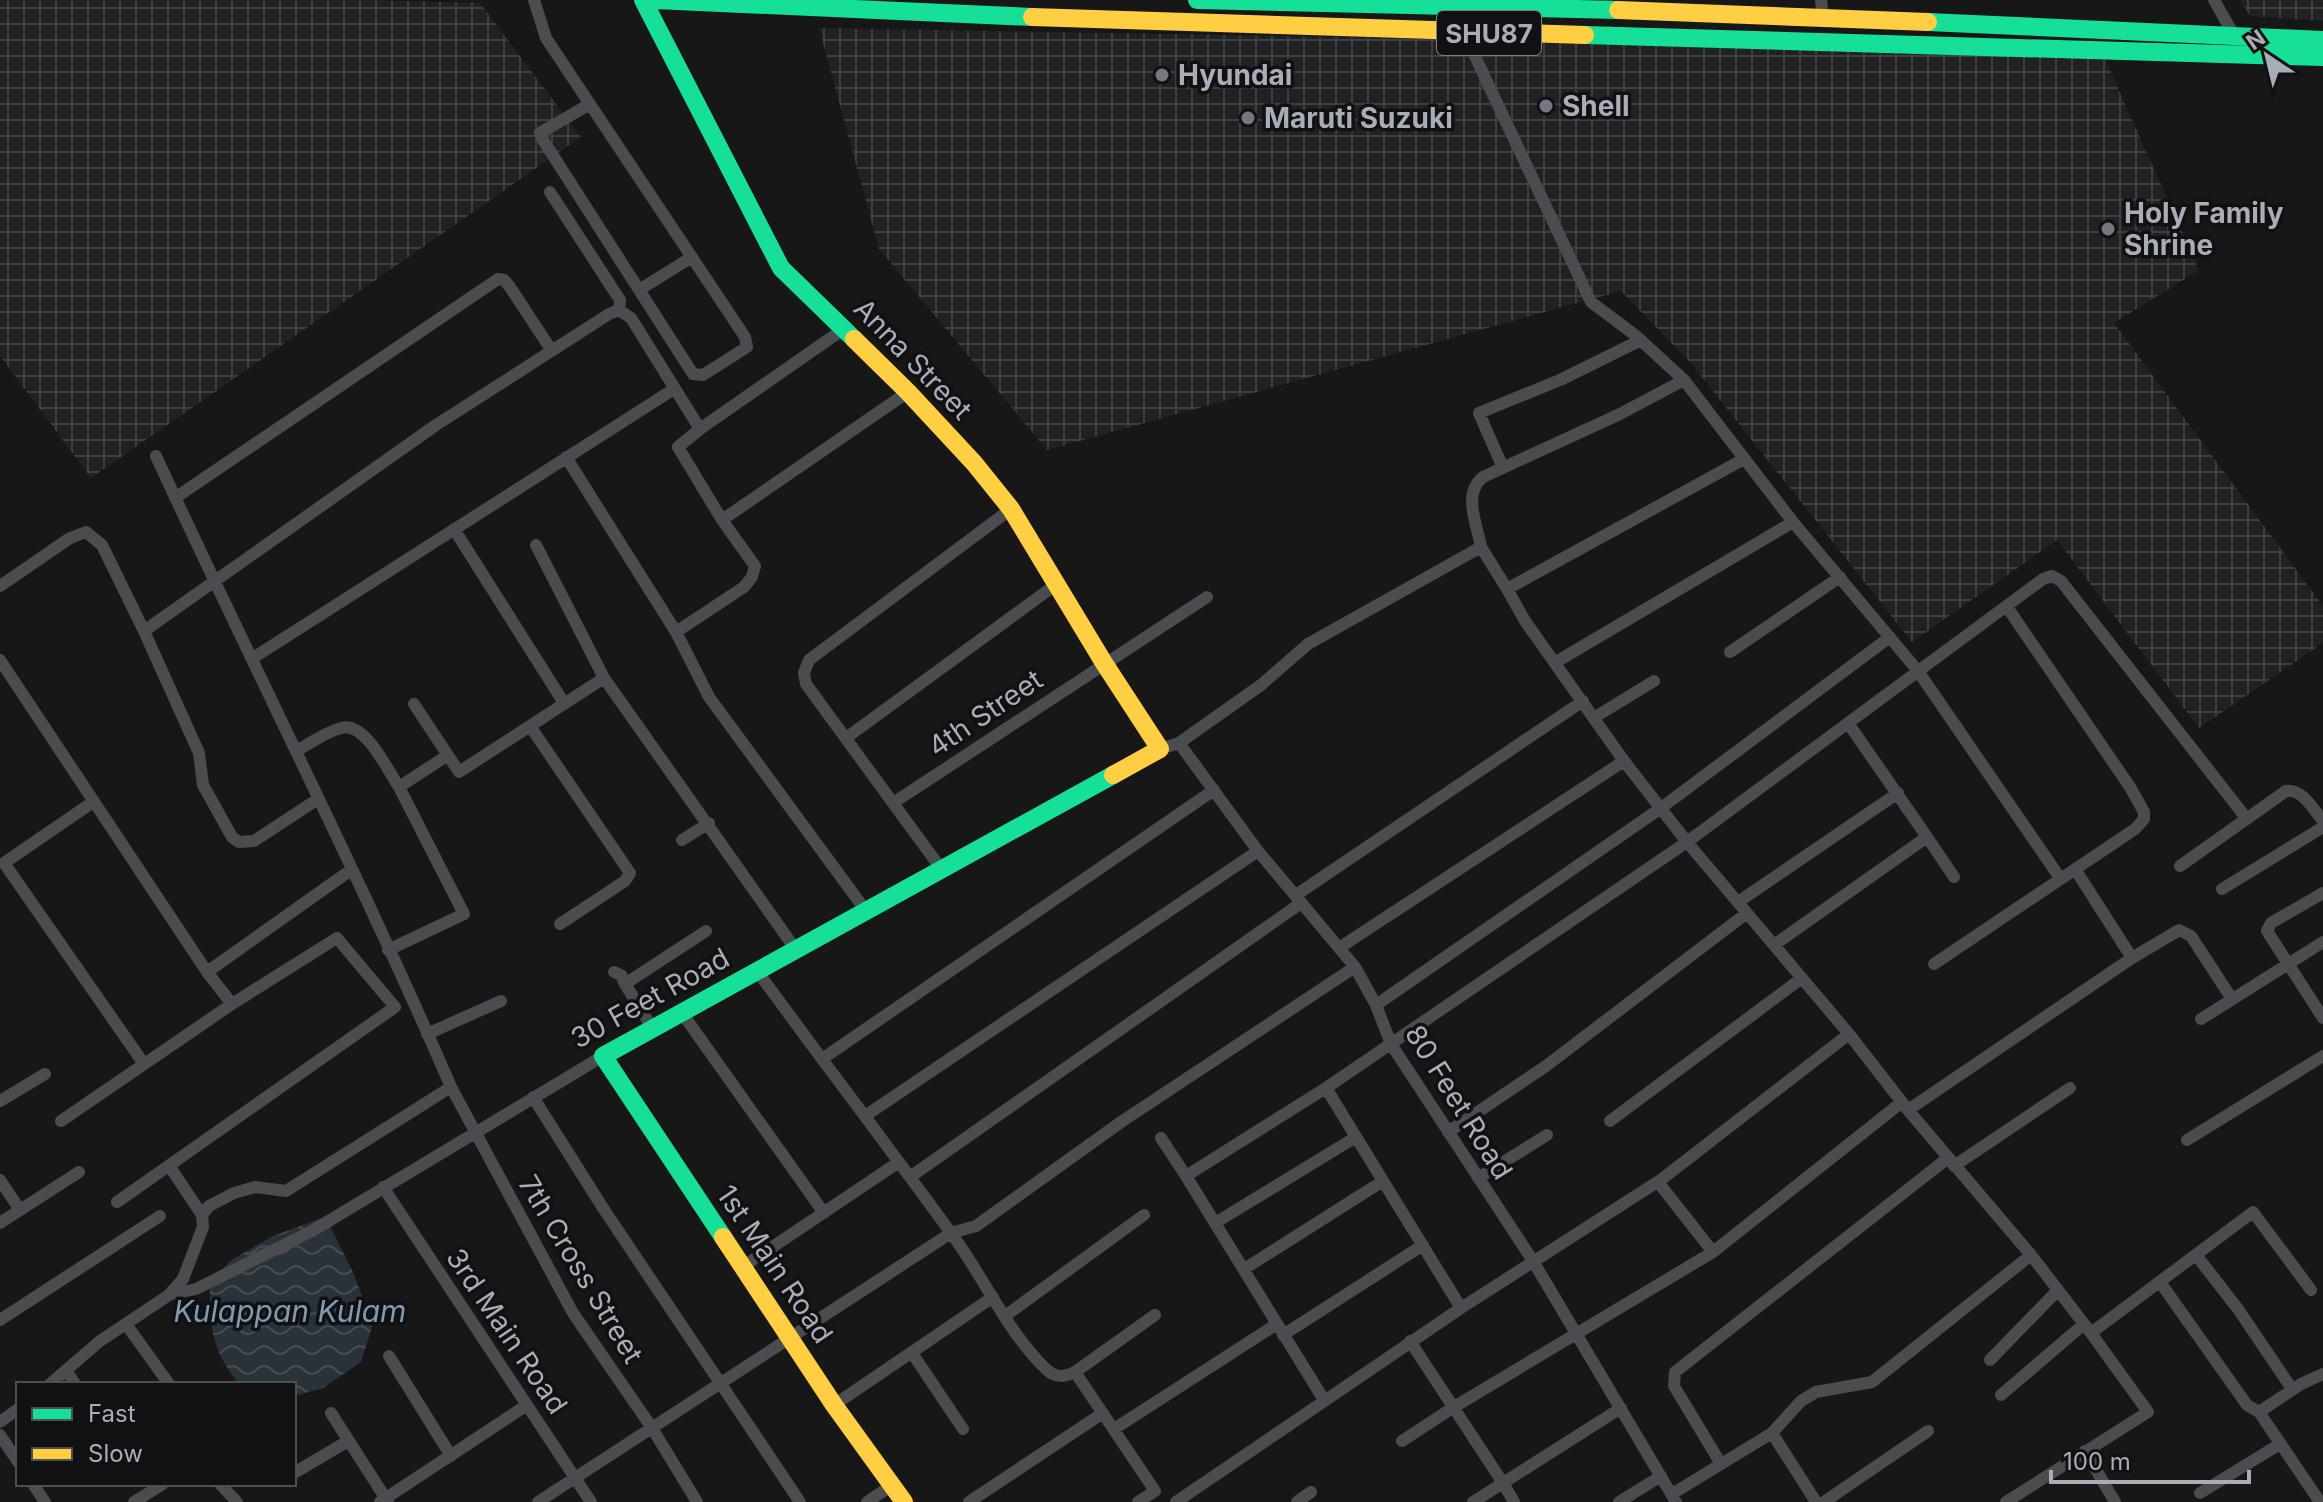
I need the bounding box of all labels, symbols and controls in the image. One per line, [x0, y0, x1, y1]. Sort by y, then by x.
road number: SHU87 [1437, 11, 1541, 55]
north arrow [2227, 16, 2307, 96]
text: N [2241, 24, 2270, 55]
place label: Hyundai [1178, 58, 1292, 92]
marker: Hyundai [1153, 66, 1171, 84]
place label: Shell [1562, 89, 1630, 123]
marker: Shell [1537, 97, 1555, 115]
place label: Maruti Suzuki [1264, 101, 1453, 135]
marker: Maruti Suzuki [1239, 109, 1257, 127]
place label: Holy Family Shrine [2124, 196, 2284, 262]
marker: Holy Family Shrine [2099, 220, 2117, 238]
street label: Anna Street [847, 291, 979, 427]
street label: 4th Street [921, 662, 1049, 764]
street label: 30 Feet Road [565, 941, 735, 1055]
street label: 80 Feet Road [1398, 1019, 1520, 1185]
street label: 7th Cross Street [512, 1169, 650, 1369]
street label: 1st Main Road [710, 1179, 840, 1349]
street label: 3rd Main Road [439, 1242, 575, 1420]
water label: Kulappan Kulam [174, 1293, 406, 1329]
legend [16, 1382, 296, 1486]
text: Fast [88, 1399, 136, 1428]
scale bar [2051, 1434, 2249, 1484]
text: Slow [88, 1439, 143, 1468]
text: 100 m [2063, 1447, 2131, 1476]

